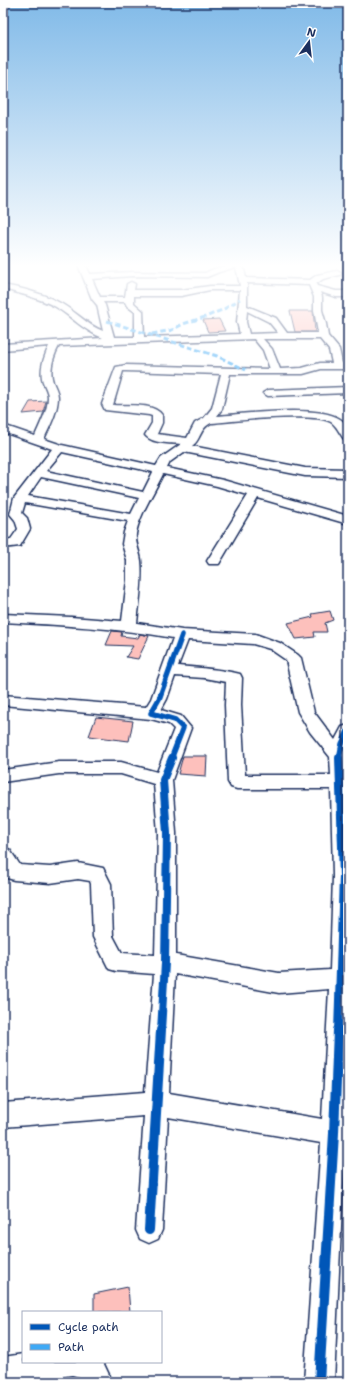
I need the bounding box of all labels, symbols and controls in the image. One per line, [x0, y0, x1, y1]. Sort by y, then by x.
north arrow [289, 22, 329, 62]
text: N [305, 24, 318, 41]
legend [22, 1311, 162, 1363]
text: Cycle path [58, 1319, 119, 1335]
text: Path [58, 1339, 84, 1355]

